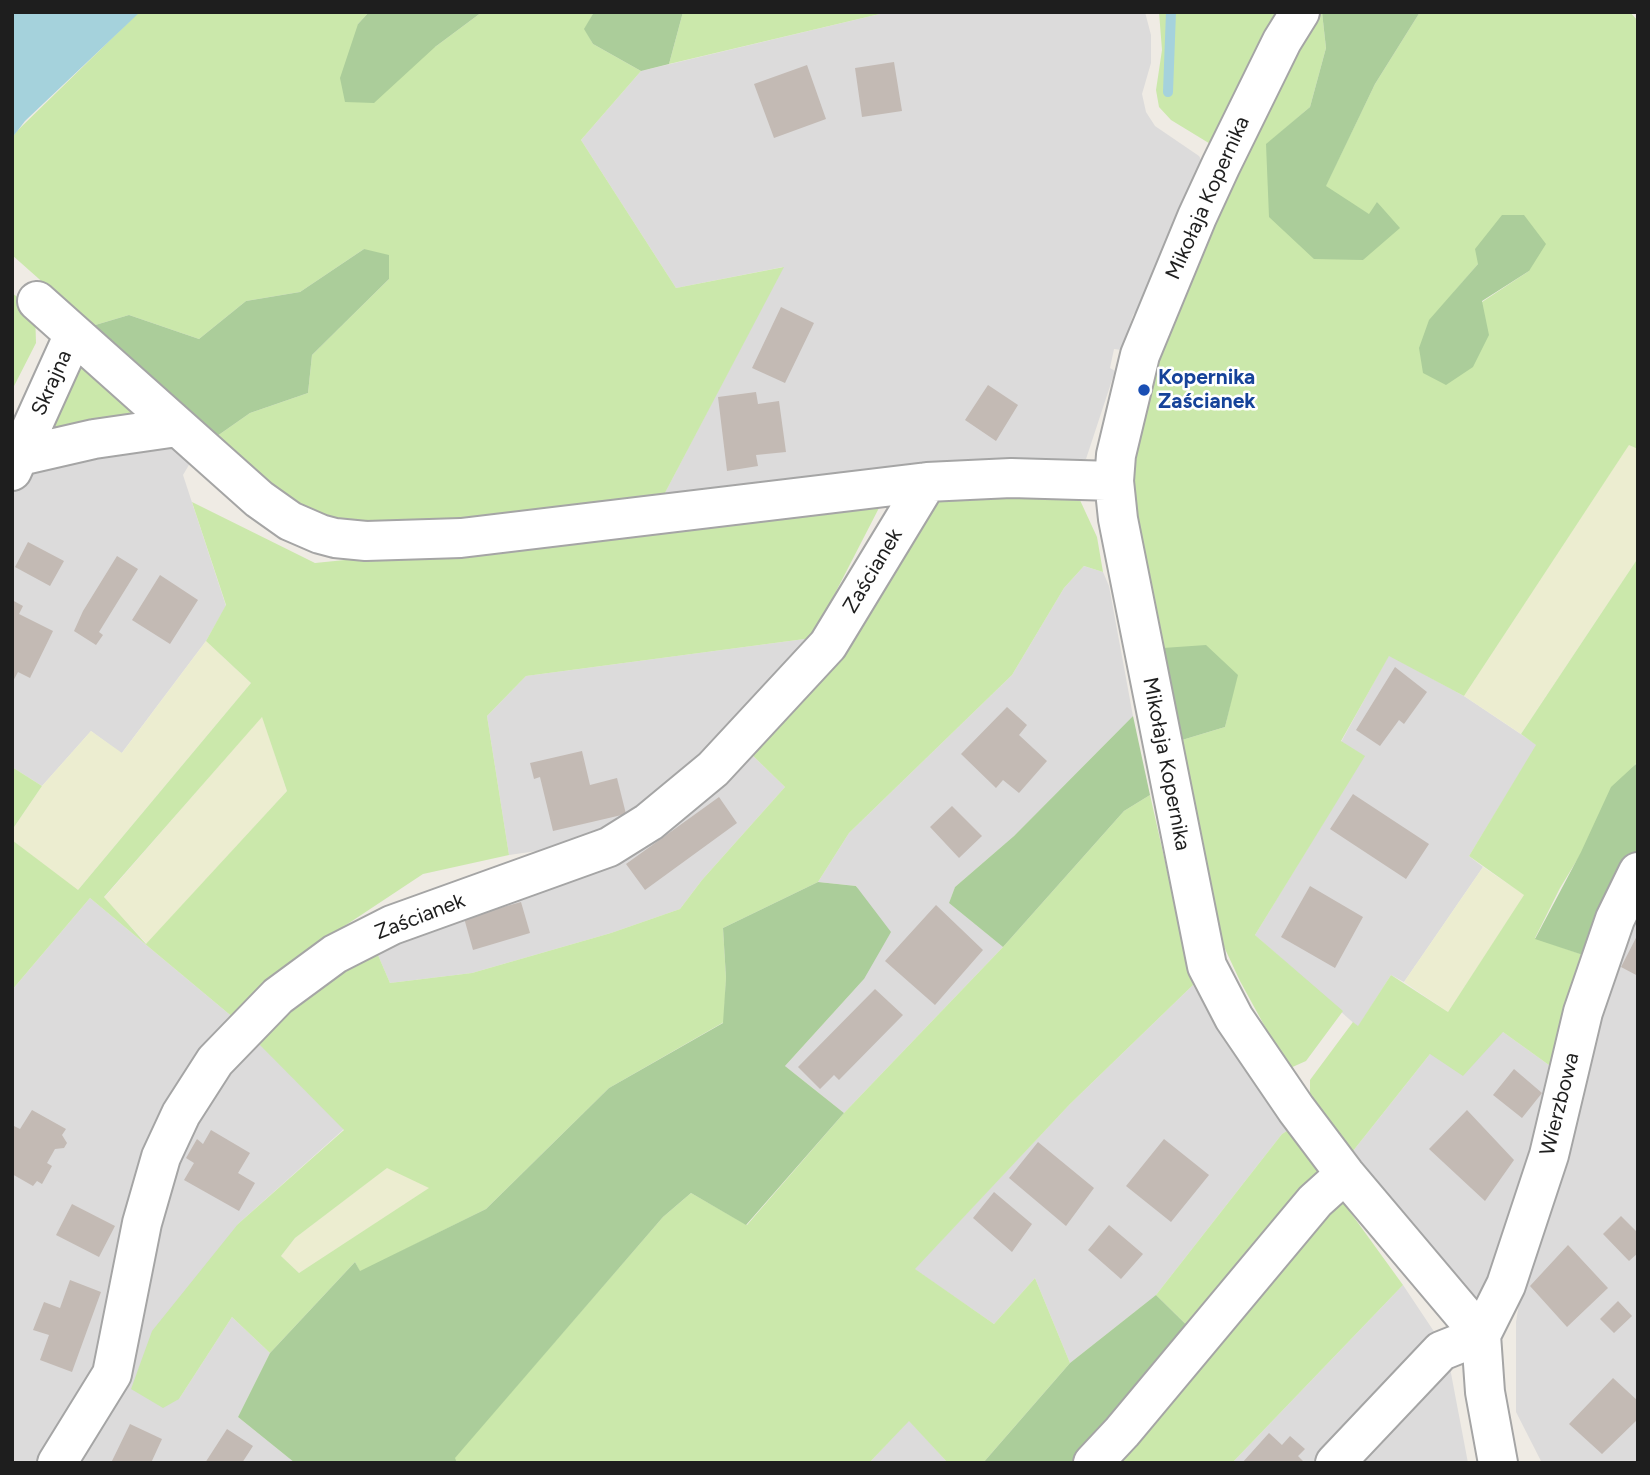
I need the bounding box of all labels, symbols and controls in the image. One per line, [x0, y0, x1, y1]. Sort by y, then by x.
street label: Mikołaja Kopernika [1161, 112, 1255, 284]
street label: Skrajna [26, 346, 78, 420]
place label: Kopernika Zaścianek [1158, 365, 1256, 415]
marker: Kopernika Zaścianek [1136, 382, 1152, 398]
street label: Zaścianek [838, 524, 908, 618]
street label: Mikołaja Kopernika [1137, 675, 1195, 853]
street label: Zaścianek [371, 888, 469, 946]
street label: Wierzbowa [1535, 1050, 1585, 1158]

